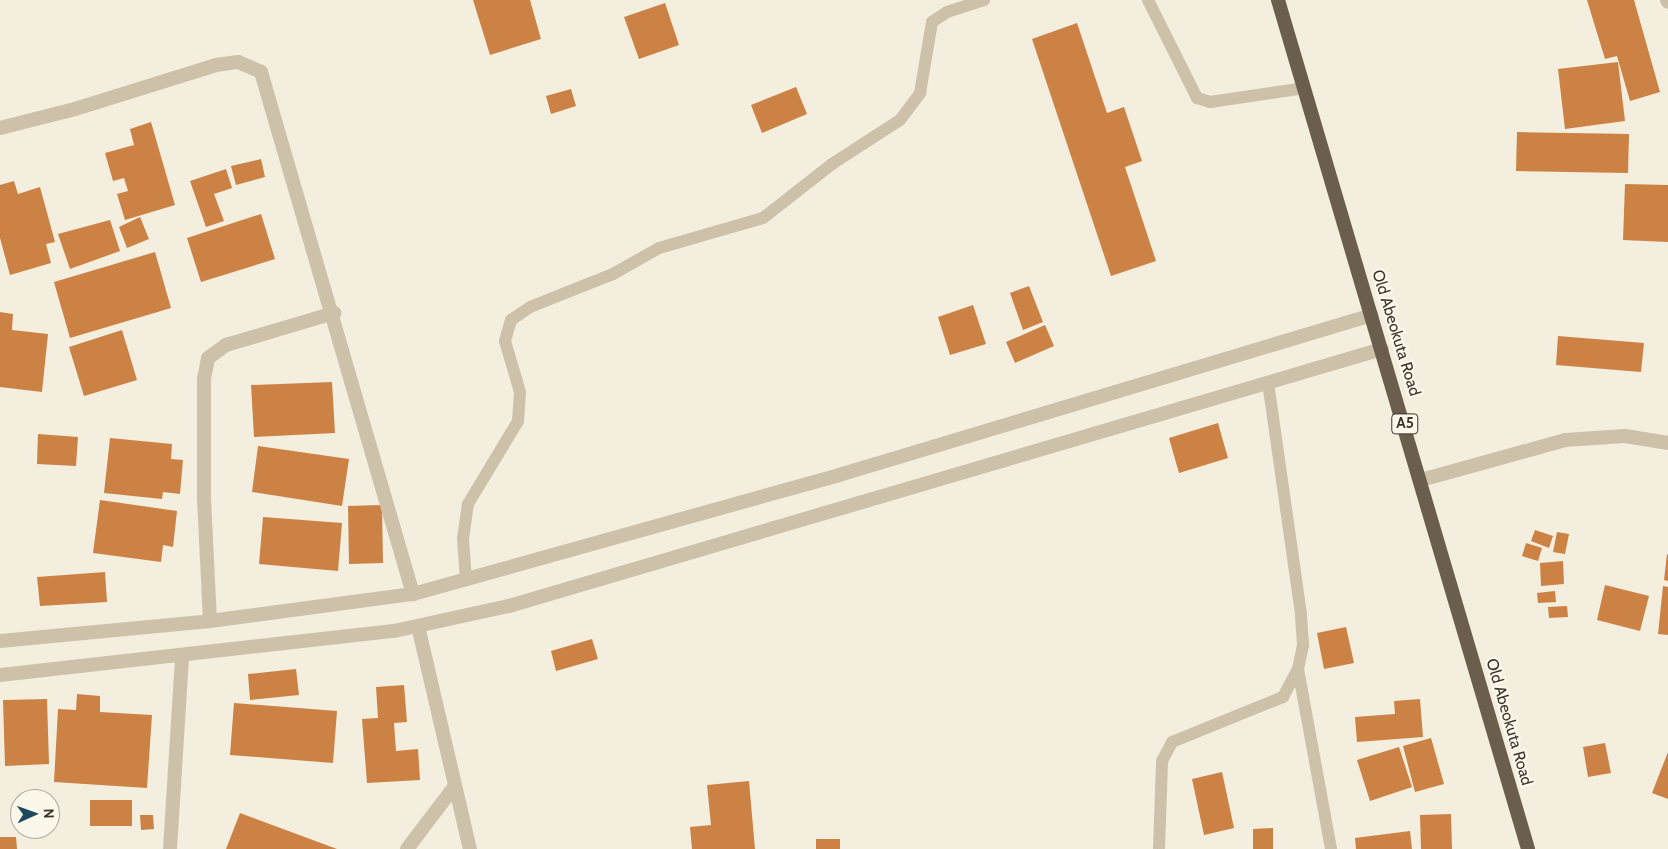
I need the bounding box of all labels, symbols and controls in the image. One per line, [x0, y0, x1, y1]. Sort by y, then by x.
street label: Old Abeokuta Road [1368, 268, 1424, 398]
road number: A5 [1391, 412, 1419, 436]
street label: Old Abeokuta Road [1482, 656, 1536, 788]
north arrow [10, 789, 60, 839]
text: N [40, 808, 58, 819]

